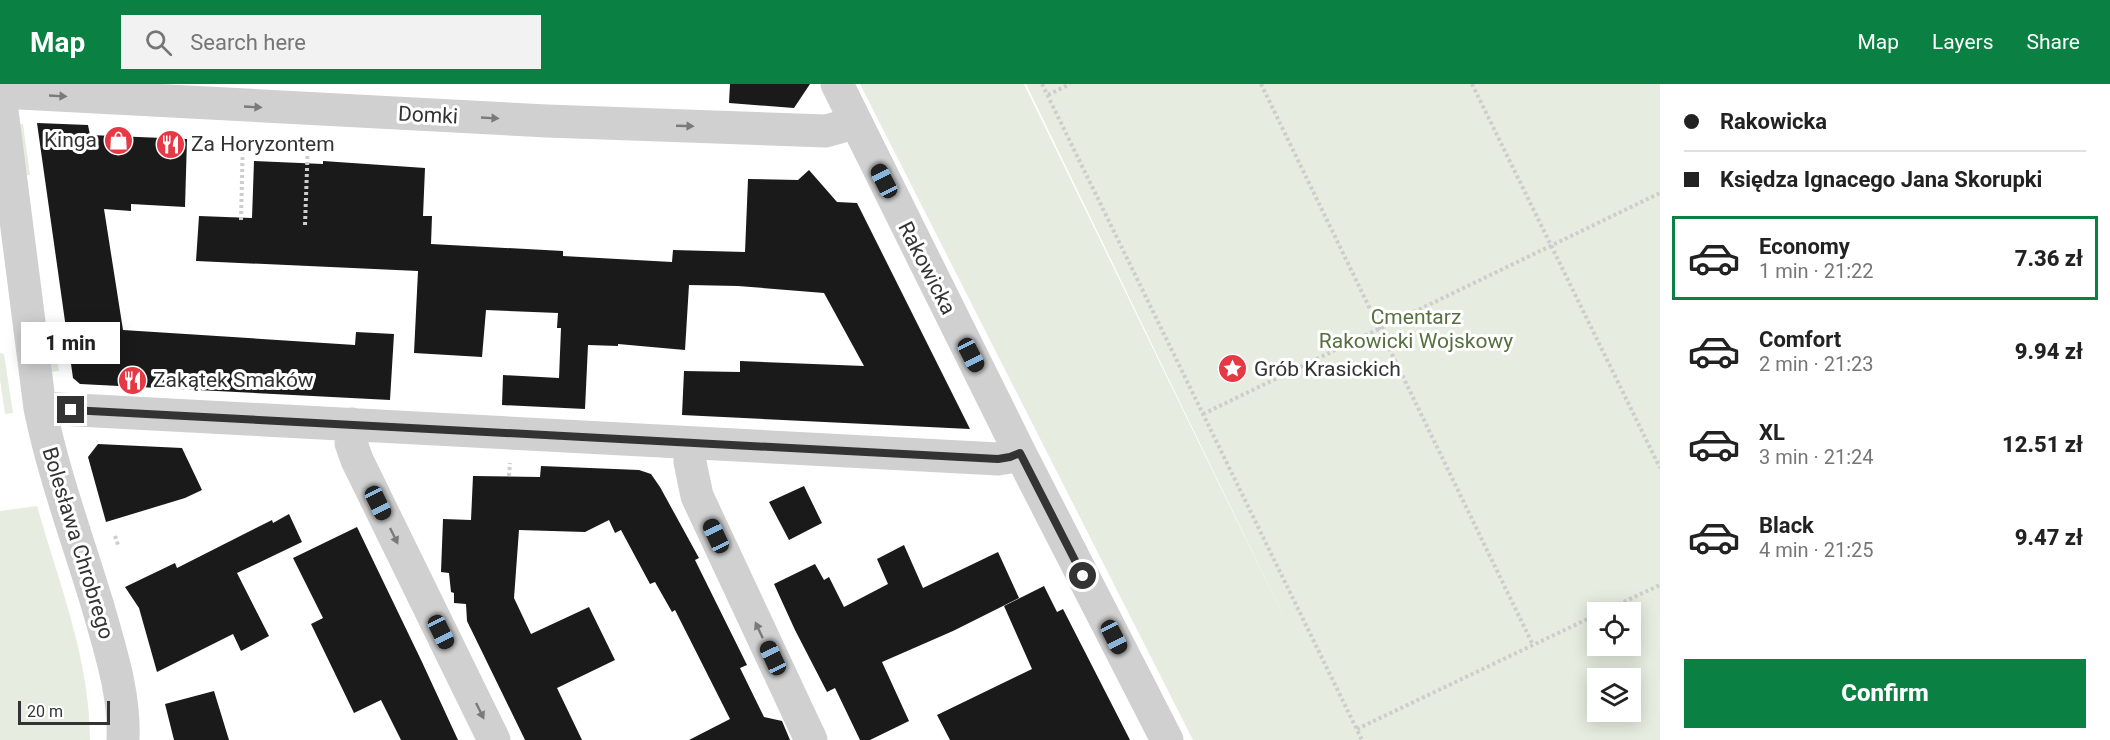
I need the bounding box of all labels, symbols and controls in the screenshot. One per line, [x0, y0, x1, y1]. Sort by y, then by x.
search box [121, 15, 541, 69]
text: Map [30, 26, 85, 59]
icon: search [142, 26, 175, 59]
text: Search here [190, 30, 306, 55]
text: Map [1857, 30, 1899, 54]
text: Layers [1932, 30, 1993, 54]
text: Share [2026, 30, 2080, 54]
one-way arrow [49, 92, 68, 101]
street label: Domki [397, 101, 459, 129]
one-way arrow [244, 102, 263, 111]
text: Rakowicka [1720, 109, 1827, 134]
one-way arrow [480, 114, 499, 123]
one-way arrow [675, 122, 694, 131]
shop icon: Kinga [102, 124, 134, 156]
place label: Kinga [44, 128, 97, 152]
restaurant icon: Za Horyzontem [154, 128, 186, 160]
place label: Za Horyzontem [191, 132, 335, 156]
car [868, 161, 900, 201]
text: Księdza Ignacego Jana Skorupki [1720, 167, 2042, 192]
street label: Rakowicka [893, 218, 961, 318]
icon: car [1687, 231, 1741, 285]
text: Economy [1759, 234, 1850, 259]
text: 7.36 zł [2015, 246, 2083, 271]
text: 1 min · 21:22 [1759, 259, 1874, 283]
park label: Cmentarz Rakowicki Wojskowy [1319, 305, 1513, 353]
callout: 1 min [22, 323, 121, 365]
icon: car [1687, 324, 1741, 378]
text: Comfort [1759, 327, 1841, 352]
text: 1 min [45, 331, 96, 355]
car [955, 335, 987, 375]
text: 9.94 zł [2015, 339, 2083, 364]
text: 2 min · 21:23 [1759, 352, 1874, 376]
place icon: Grób Krasickich [1217, 353, 1249, 385]
place label: Grób Krasickich [1254, 357, 1401, 381]
restaurant icon: Zakątek Smaków [116, 364, 148, 396]
place label: Zakątek Smaków [153, 368, 314, 392]
route end [57, 396, 84, 423]
icon: car [1687, 417, 1741, 471]
text: XL [1759, 420, 1785, 445]
text: 12.51 zł [2002, 432, 2083, 457]
street label: Bolesława Chrobrego [37, 444, 119, 642]
text: 3 min · 21:24 [1759, 445, 1874, 469]
car [362, 483, 394, 523]
icon: car [1687, 510, 1741, 564]
text: Black [1759, 513, 1814, 538]
car [700, 516, 732, 556]
text: 9.47 zł [2015, 525, 2083, 550]
one-way arrow [389, 528, 399, 545]
text: 4 min · 21:25 [1759, 538, 1874, 562]
route start [1069, 562, 1096, 589]
map controls [1587, 602, 1641, 722]
button: locate [1587, 602, 1641, 656]
car [425, 612, 457, 652]
car [1098, 617, 1130, 657]
one-way arrow [755, 621, 764, 638]
car [757, 638, 789, 678]
button: Confirm [1684, 659, 2086, 728]
button: layers [1587, 668, 1641, 722]
scale bar [18, 698, 110, 726]
text: 20 m [27, 702, 63, 721]
one-way arrow [474, 702, 484, 720]

